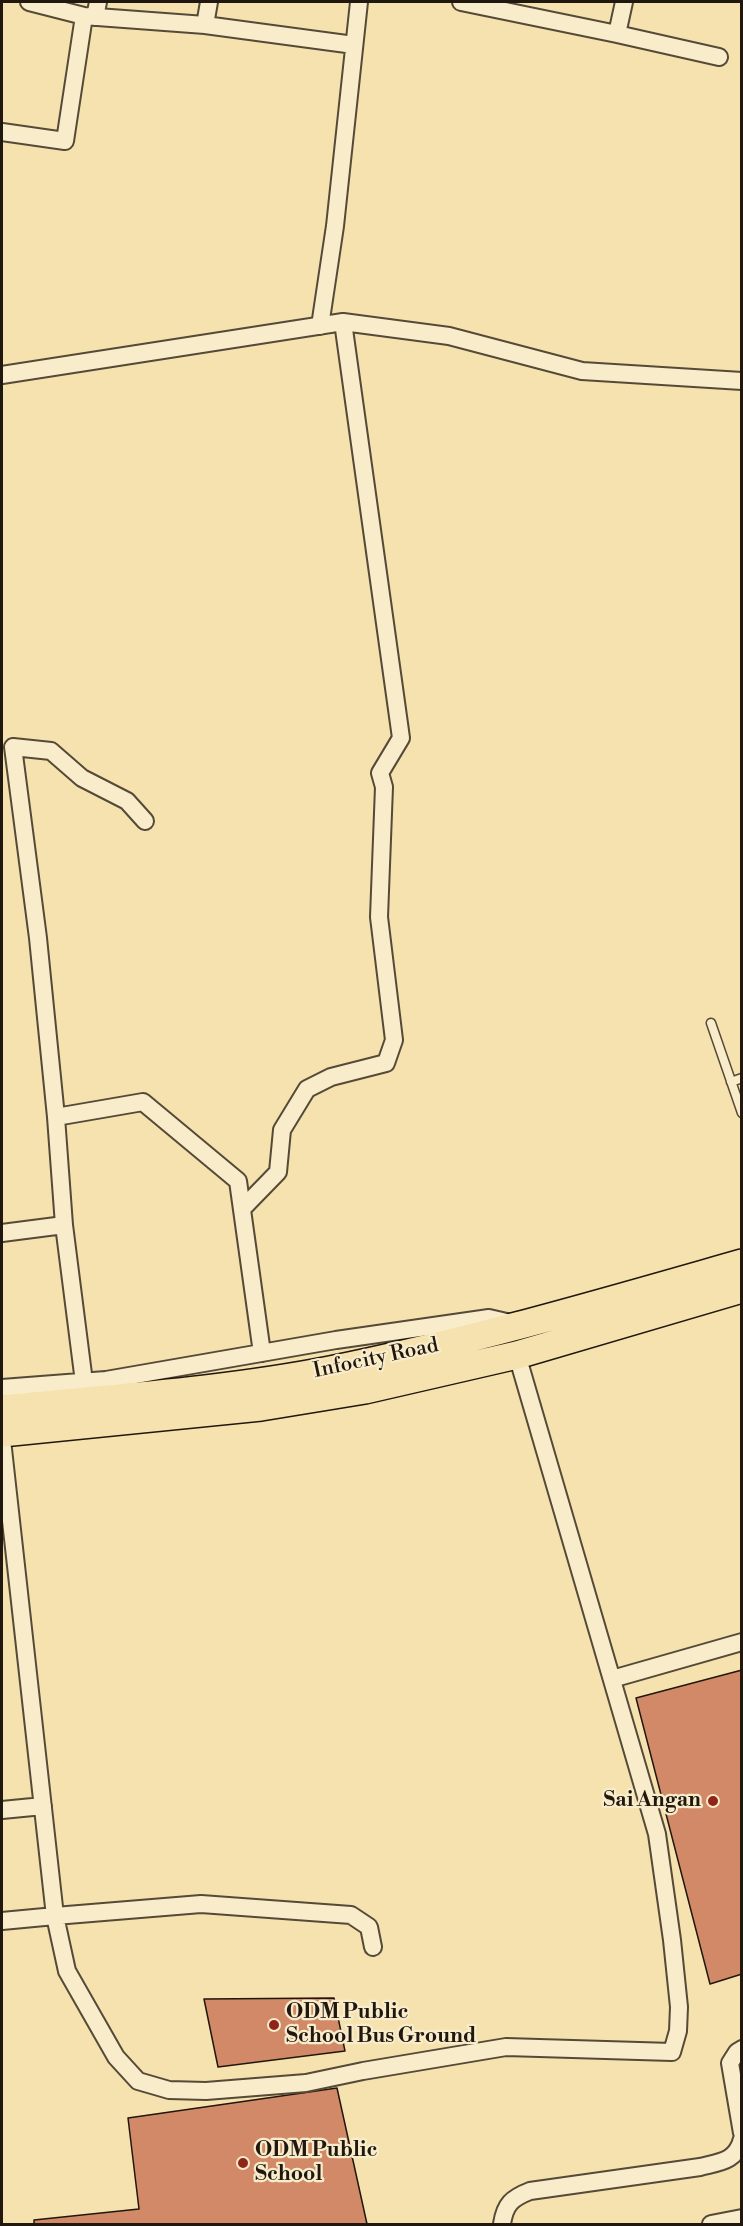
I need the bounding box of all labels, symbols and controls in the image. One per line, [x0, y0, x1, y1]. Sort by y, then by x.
street label: Infocity Road [311, 1333, 441, 1385]
place label: Sai Angan [603, 1788, 701, 1814]
marker: Sai Angan [706, 1794, 720, 1808]
place label: ODM Public School Bus Ground [286, 2000, 476, 2050]
marker: ODM Public School Bus Ground [267, 2018, 281, 2032]
place label: ODM Public School [255, 2138, 377, 2188]
marker: ODM Public School [236, 2156, 250, 2170]

